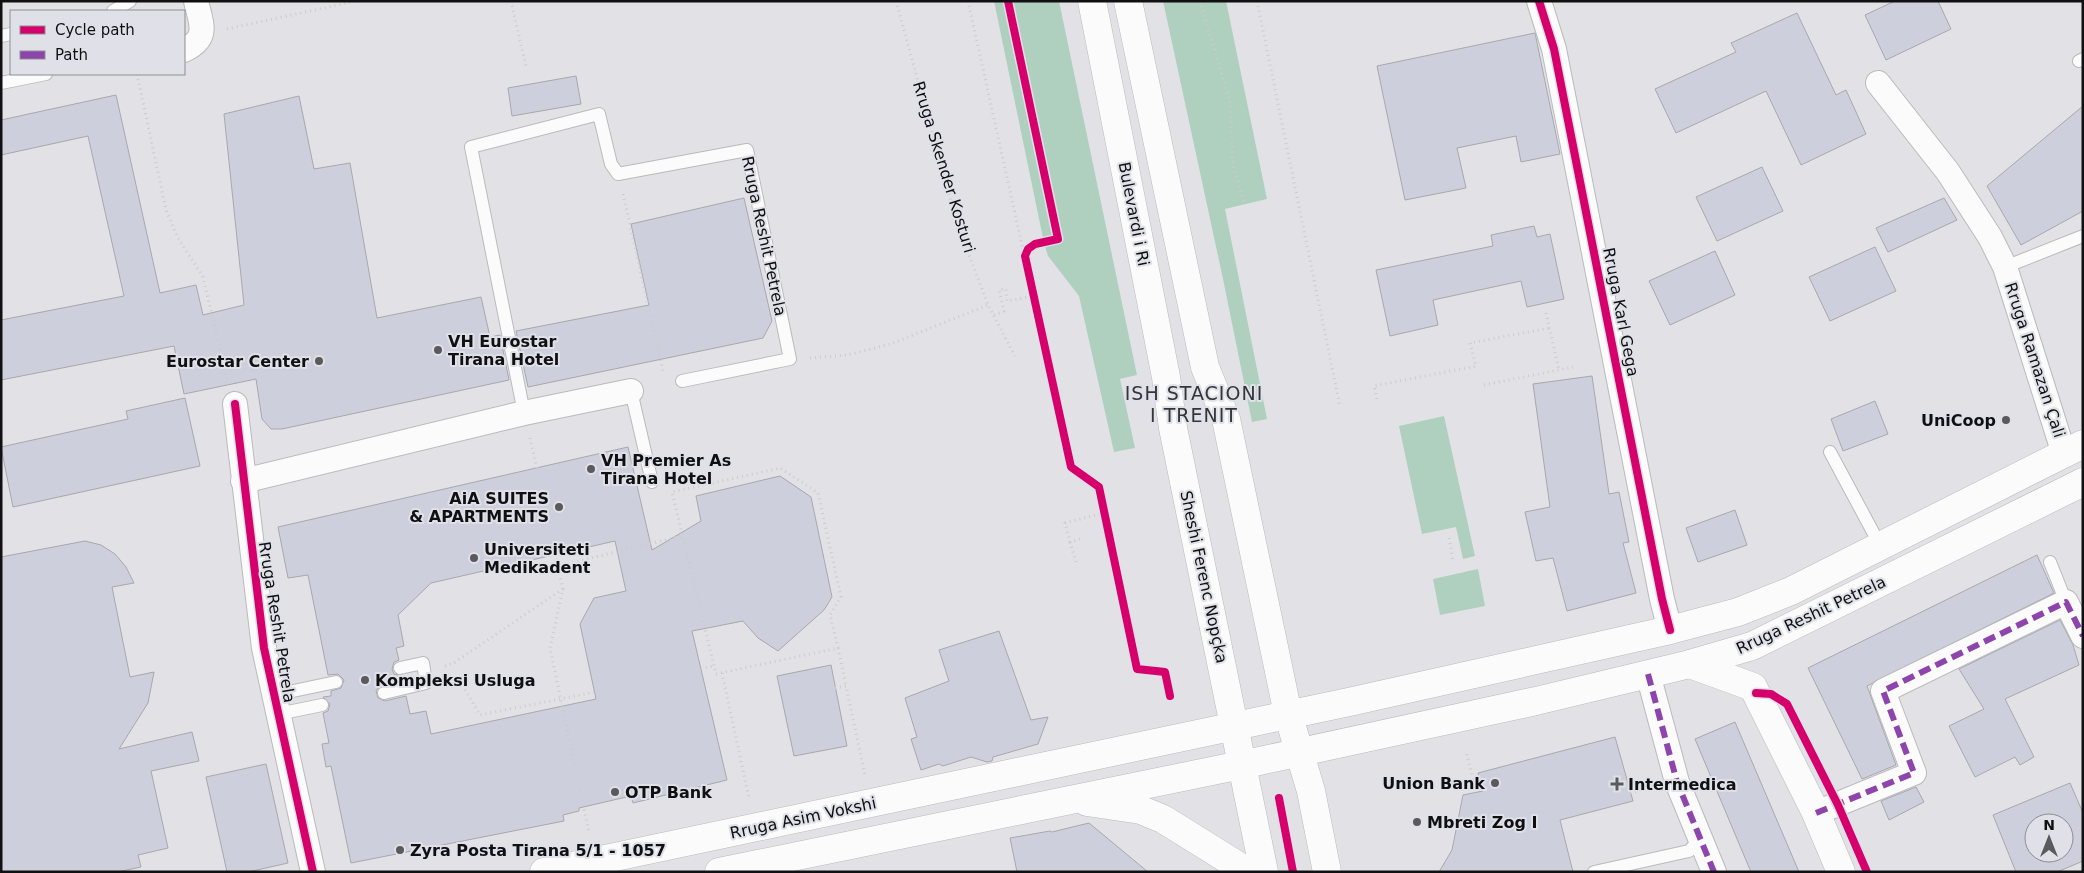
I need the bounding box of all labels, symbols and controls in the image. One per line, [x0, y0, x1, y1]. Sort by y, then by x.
legend [10, 10, 185, 75]
text: Cycle path [55, 21, 135, 39]
text: Path [55, 46, 88, 64]
street label: Rruga Skender Kosturi [909, 79, 979, 255]
street label: Rruga Reshit Petrela [738, 154, 790, 318]
street label: Bulevardi i Ri [1115, 160, 1153, 268]
street label: Rruga Karl Gega [1599, 246, 1643, 378]
street label: Rruga Ramazan Çali [2001, 280, 2069, 440]
place label: VH Eurostar Tirana Hotel [448, 332, 559, 369]
marker: VH Eurostar Tirana Hotel [432, 344, 444, 356]
place label: Eurostar Center [166, 352, 309, 371]
marker: Eurostar Center [313, 355, 325, 367]
district label: ISH STACIONI I TRENIT [1125, 382, 1263, 426]
place label: UniCoop [1921, 411, 1996, 430]
marker: UniCoop [2000, 414, 2012, 426]
place label: VH Premier As Tirana Hotel [601, 451, 731, 488]
marker: VH Premier As Tirana Hotel [585, 463, 597, 475]
place label: AiA SUITES & APARTMENTS [409, 489, 549, 526]
street label: Sheshi Ferenc Nopçka [1176, 489, 1232, 665]
marker: AiA SUITES & APARTMENTS [553, 501, 565, 513]
street label: Rruga Reshit Petrela [255, 540, 299, 704]
place label: Universiteti Medikadent [484, 540, 591, 577]
marker: Universiteti Medikadent [468, 552, 480, 564]
street label: Rruga Reshit Petrela [1733, 572, 1889, 658]
place label: Kompleksi Usluga [375, 671, 535, 690]
marker: Kompleksi Usluga [359, 674, 371, 686]
place label: Union Bank [1382, 774, 1485, 793]
place label: Intermedica [1628, 775, 1736, 794]
marker: Union Bank [1489, 777, 1501, 789]
marker: Intermedica [1610, 777, 1624, 791]
place label: OTP Bank [625, 783, 712, 802]
marker: OTP Bank [609, 786, 621, 798]
street label: Rruga Asim Vokshi [728, 793, 878, 843]
place label: Mbreti Zog I [1427, 813, 1537, 832]
north arrow [2024, 813, 2074, 863]
marker: Mbreti Zog I [1411, 816, 1423, 828]
text: N [2043, 817, 2055, 833]
place label: Zyra Posta Tirana 5/1 - 1057 [410, 841, 666, 860]
marker: Zyra Posta Tirana 5/1 - 1057 [394, 844, 406, 856]

